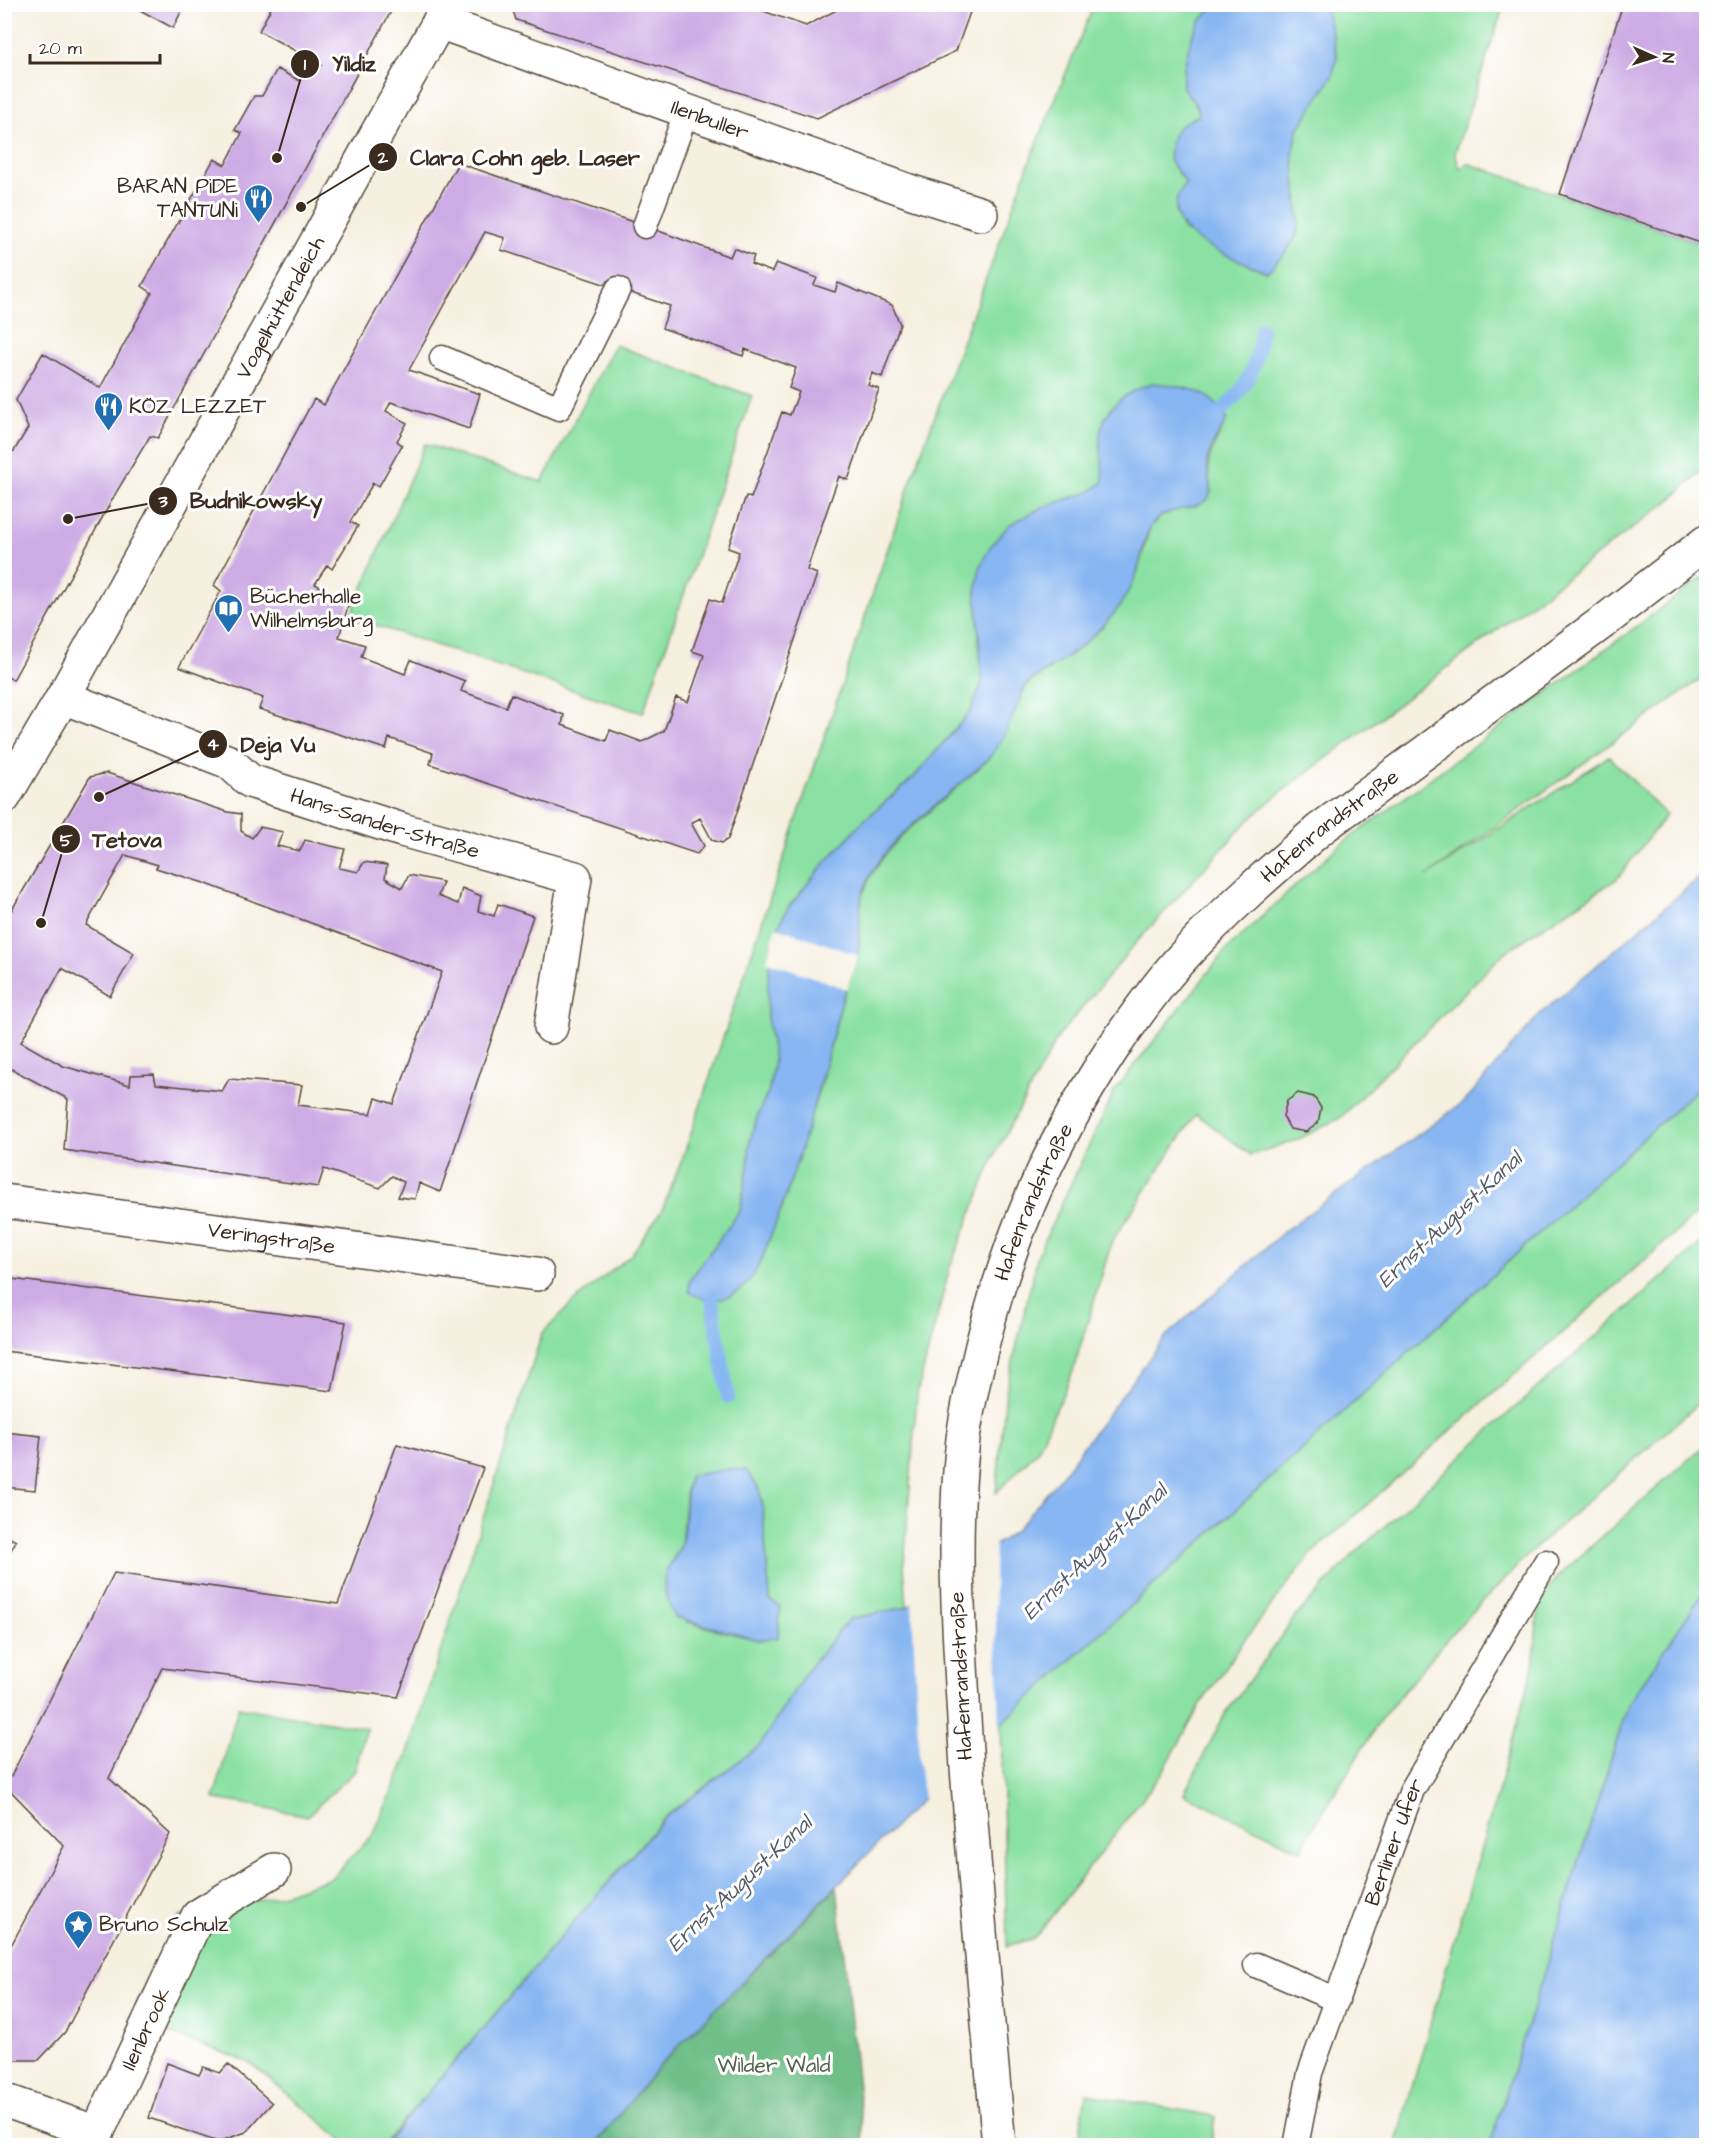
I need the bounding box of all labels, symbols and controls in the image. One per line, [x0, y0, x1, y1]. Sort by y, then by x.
scale bar [30, 27, 160, 65]
north arrow [1624, 27, 1684, 87]
text: 20 m [39, 36, 82, 61]
callout: Yildiz [290, 44, 388, 84]
text: Yildiz [332, 49, 377, 80]
text: 1 [304, 52, 307, 77]
text: N [1657, 52, 1679, 63]
street label: Ilenbuller [667, 92, 753, 147]
callout: Clara Cohn geb. Laser [368, 137, 652, 177]
text: Clara Cohn geb. Laser [410, 143, 641, 175]
text: 2 [377, 145, 389, 170]
place label: BARAN PiDE TANTUNi [117, 172, 239, 225]
restaurant icon: BARAN PiDE TANTUNi [243, 182, 275, 224]
street label: Vogelhüttendeich [228, 230, 332, 384]
restaurant icon: KÖZ LEZZET [92, 390, 124, 432]
place label: KÖZ LEZZET [129, 392, 267, 421]
callout: Budnikowsky [148, 481, 335, 521]
text: Budnikowsky [190, 486, 323, 519]
text: 3 [157, 489, 168, 514]
place label: Bücherhalle Wilhelmsburg [250, 582, 373, 637]
library icon: Bücherhalle Wilhelmsburg [213, 592, 245, 634]
callout: Deja Vu [198, 724, 327, 764]
text: Deja Vu [240, 730, 316, 761]
text: 4 [207, 732, 220, 757]
street label: Hafenrandstraße [1254, 762, 1404, 889]
street label: Hans-Sander-Straße [287, 780, 483, 865]
callout: Tetova [51, 819, 174, 859]
text: Tetova [91, 825, 163, 856]
text: 5 [60, 828, 73, 853]
street label: Hafenrandstraße [987, 1118, 1080, 1284]
water label: Ernst-August-Kanal [1371, 1143, 1532, 1296]
street label: Veringstraße [206, 1215, 337, 1261]
water label: Ernst-August-Kanal [1016, 1475, 1177, 1628]
street label: Hafenrandstraße [942, 1591, 980, 1761]
street label: Berliner Ufer [1357, 1772, 1431, 1910]
water label: Ernst-August-Kanal [661, 1807, 822, 1960]
place icon: Bruno Schulz [62, 1908, 94, 1950]
place label: Bruno Schulz [99, 1910, 229, 1939]
street label: Ilenbrook [114, 1982, 177, 2075]
park label: Wilder Wald [718, 2051, 831, 2080]

